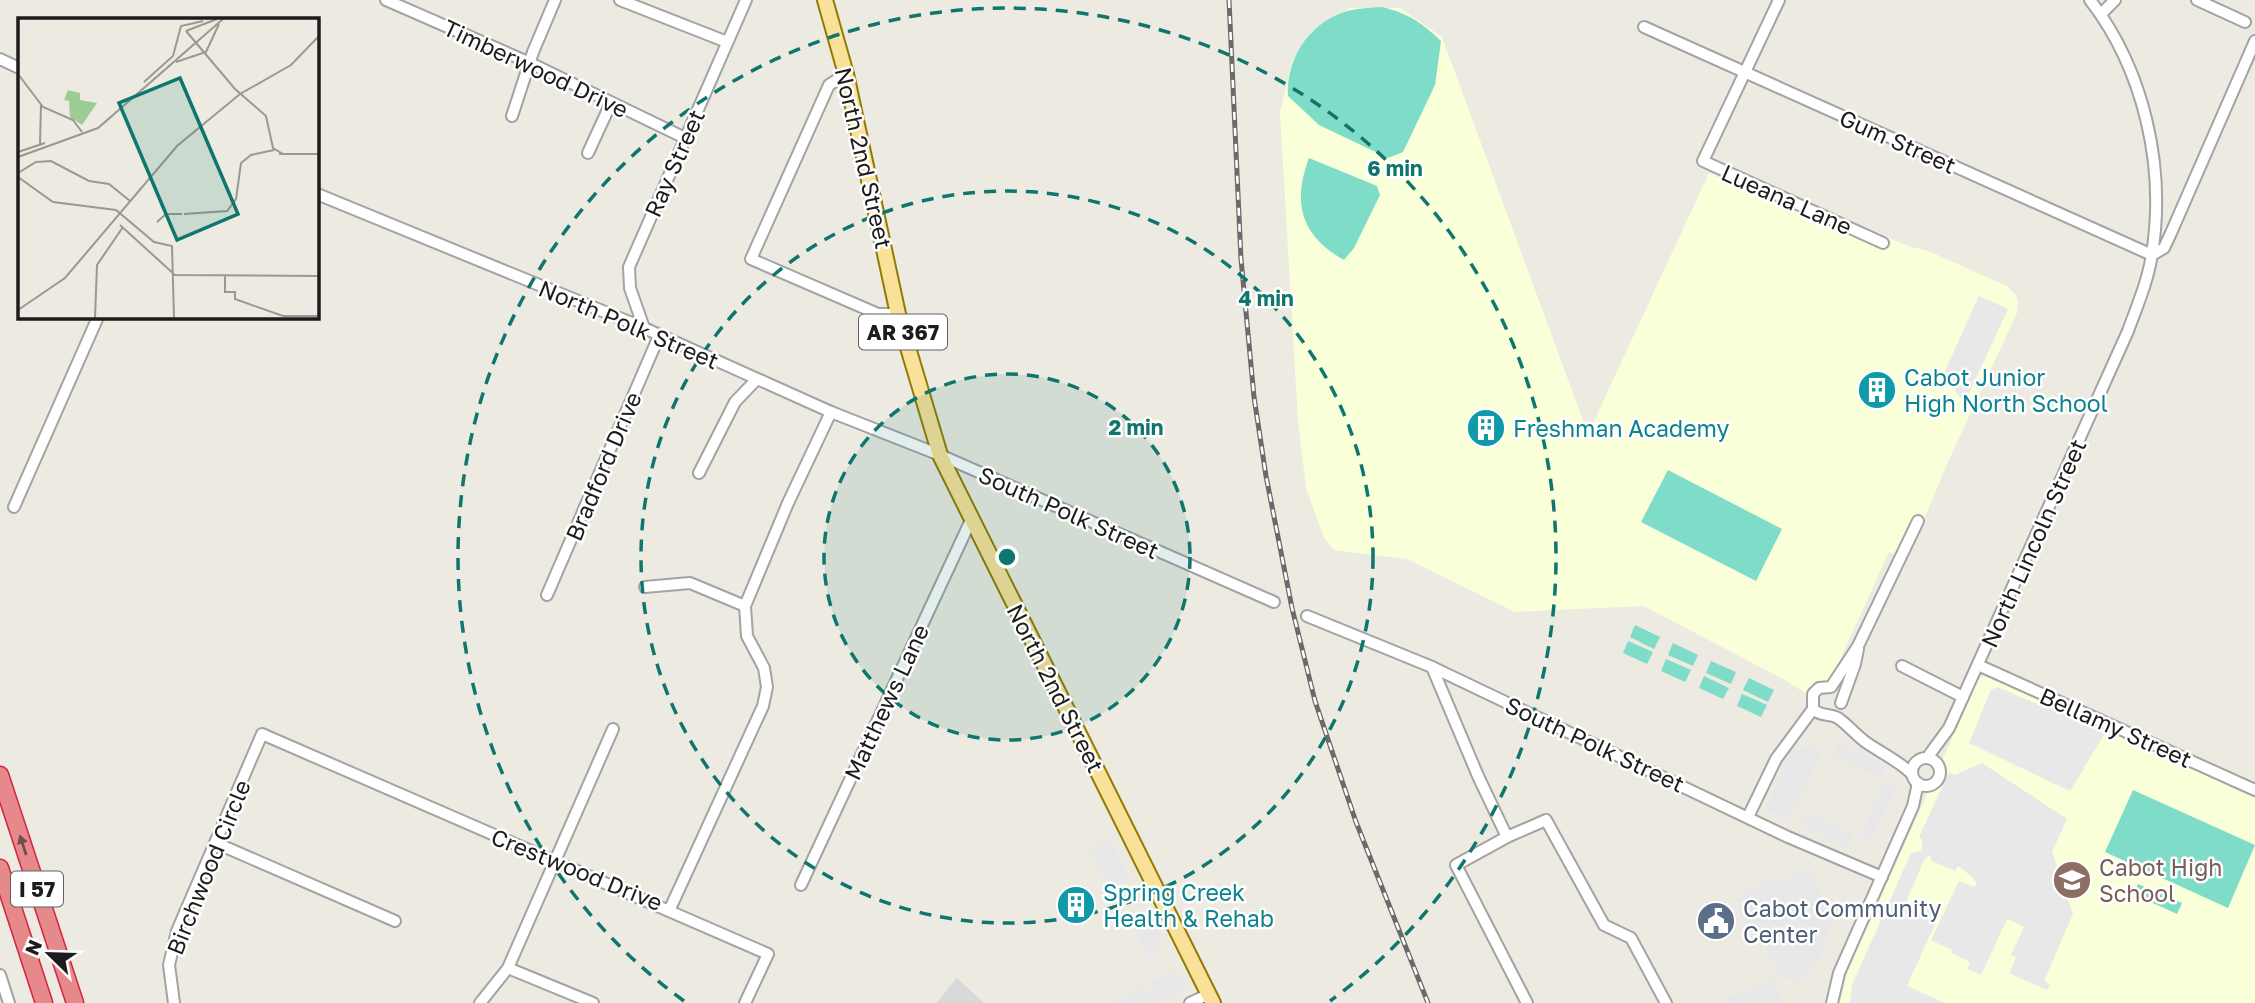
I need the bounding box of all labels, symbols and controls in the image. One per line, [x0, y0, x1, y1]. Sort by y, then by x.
street label: Timberwood Drive [439, 13, 633, 123]
inset map [18, 18, 318, 318]
street label: North 2nd Street [830, 65, 898, 251]
street label: Gum Street [1836, 103, 1960, 179]
street label: Ray Street [638, 105, 710, 221]
text: 6 min [1367, 155, 1423, 181]
street label: Lueana Lane [1718, 158, 1856, 240]
street label: North Polk Street [535, 273, 723, 375]
text: 4 min [1238, 285, 1294, 311]
road number: AR 367 [859, 314, 947, 350]
place label: Cabot Junior High North School [1904, 363, 2108, 417]
building icon: Cabot Junior High North School [1856, 369, 1898, 411]
street label: Bradford Drive [559, 387, 647, 545]
building icon: Freshman Academy [1465, 407, 1507, 449]
text: 2 min [1109, 414, 1163, 440]
place label: Freshman Academy [1513, 414, 1729, 442]
street label: North Lincoln Street [1974, 435, 2092, 651]
street label: South Polk Street [975, 460, 1163, 564]
centre of rings [995, 545, 1019, 569]
street label: North 2nd Street [1001, 599, 1111, 777]
street label: Matthews Lane [838, 620, 934, 784]
street label: Bellamy Street [2036, 681, 2196, 773]
street label: South Polk Street [1501, 690, 1689, 798]
street label: Birchwood Circle [160, 775, 256, 959]
street label: Crestwood Drive [487, 822, 667, 916]
one-way arrow [17, 834, 28, 855]
place label: Cabot High School [2099, 853, 2222, 907]
school or university icon: Cabot High School [2051, 859, 2093, 901]
road number: I 57 [11, 872, 63, 906]
place label: Spring Creek Health & Rehab [1103, 878, 1274, 932]
building icon: Spring Creek Health & Rehab [1055, 884, 1097, 926]
place label: Cabot Community Center [1743, 894, 1942, 948]
public building icon: Cabot Community Center [1695, 900, 1737, 942]
north arrow [14, 919, 84, 989]
text: N [19, 936, 46, 958]

